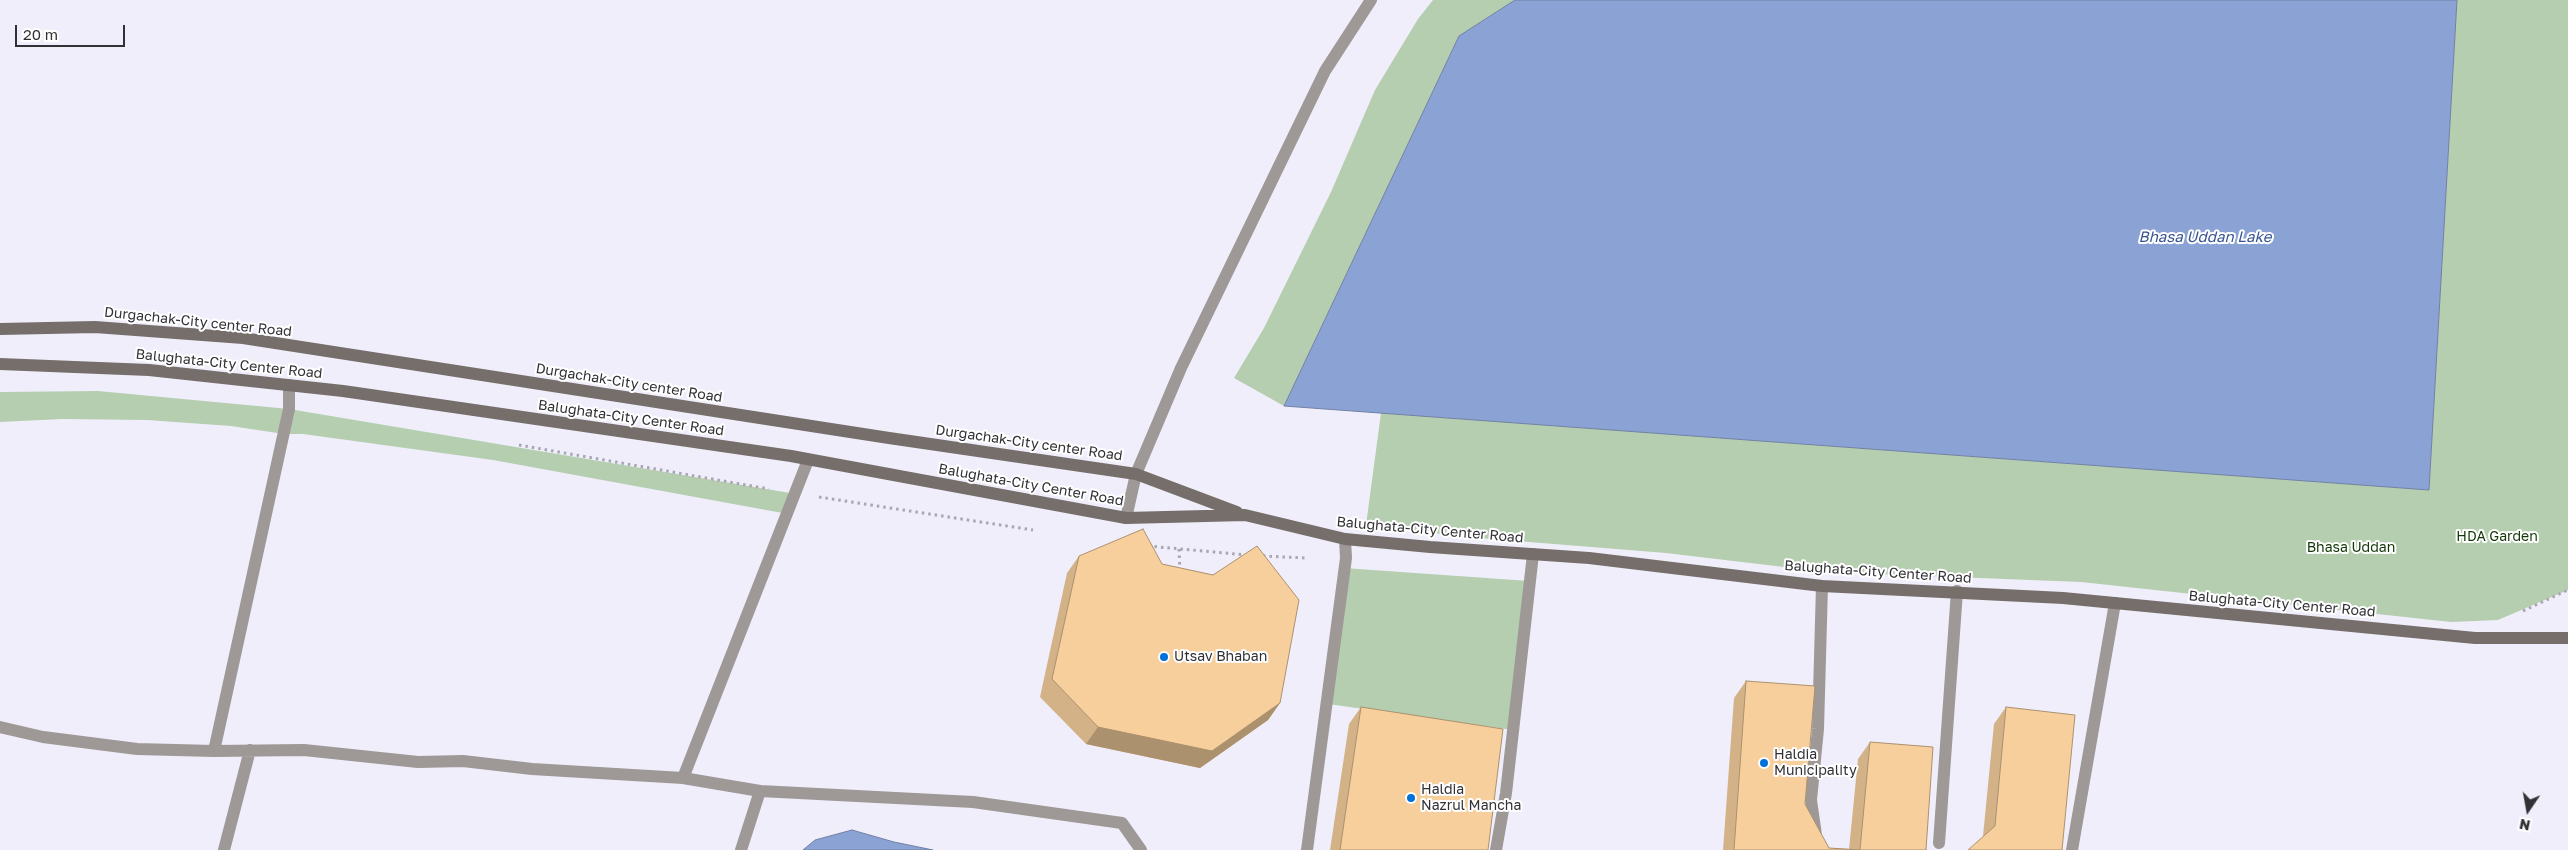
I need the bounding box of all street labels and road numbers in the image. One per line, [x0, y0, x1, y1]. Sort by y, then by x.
street label: Durgachak-City center Road [103, 304, 293, 340]
street label: Balughata-City Center Road [135, 346, 323, 382]
street label: Durgachak-City center Road [535, 360, 723, 406]
street label: Balughata-City Center Road [537, 397, 725, 439]
street label: Durgachak-City center Road [934, 422, 1124, 464]
street label: Balughata-City Center Road [937, 460, 1125, 510]
street label: Balughata-City Center Road [1336, 513, 1524, 547]
street label: Balughata-City Center Road [1784, 557, 1972, 587]
street label: Balughata-City Center Road [2188, 587, 2376, 621]

